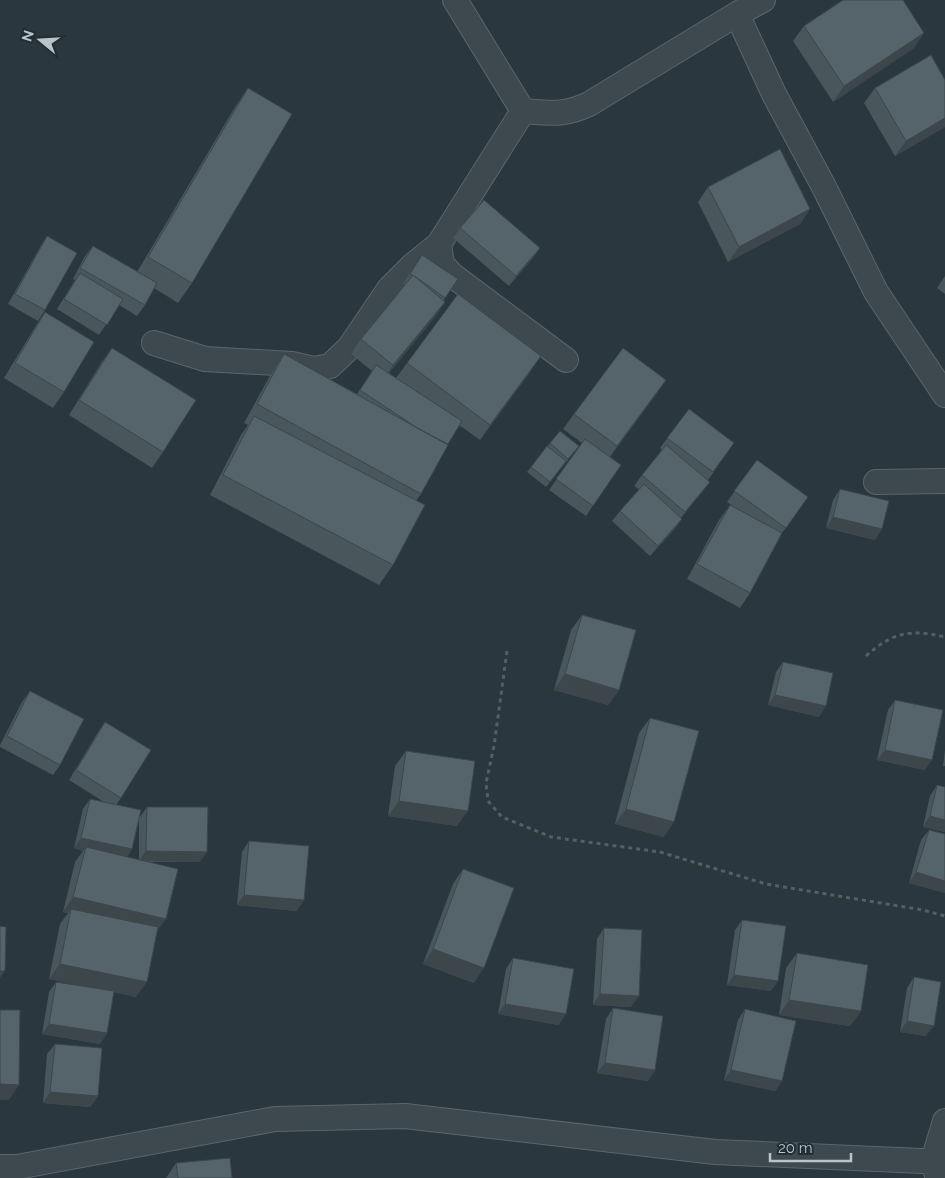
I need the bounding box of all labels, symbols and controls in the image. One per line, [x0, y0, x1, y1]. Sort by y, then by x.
north arrow [15, 15, 65, 65]
text: N [18, 28, 37, 44]
scale bar [770, 1130, 851, 1162]
text: 20 m [778, 1139, 813, 1157]

